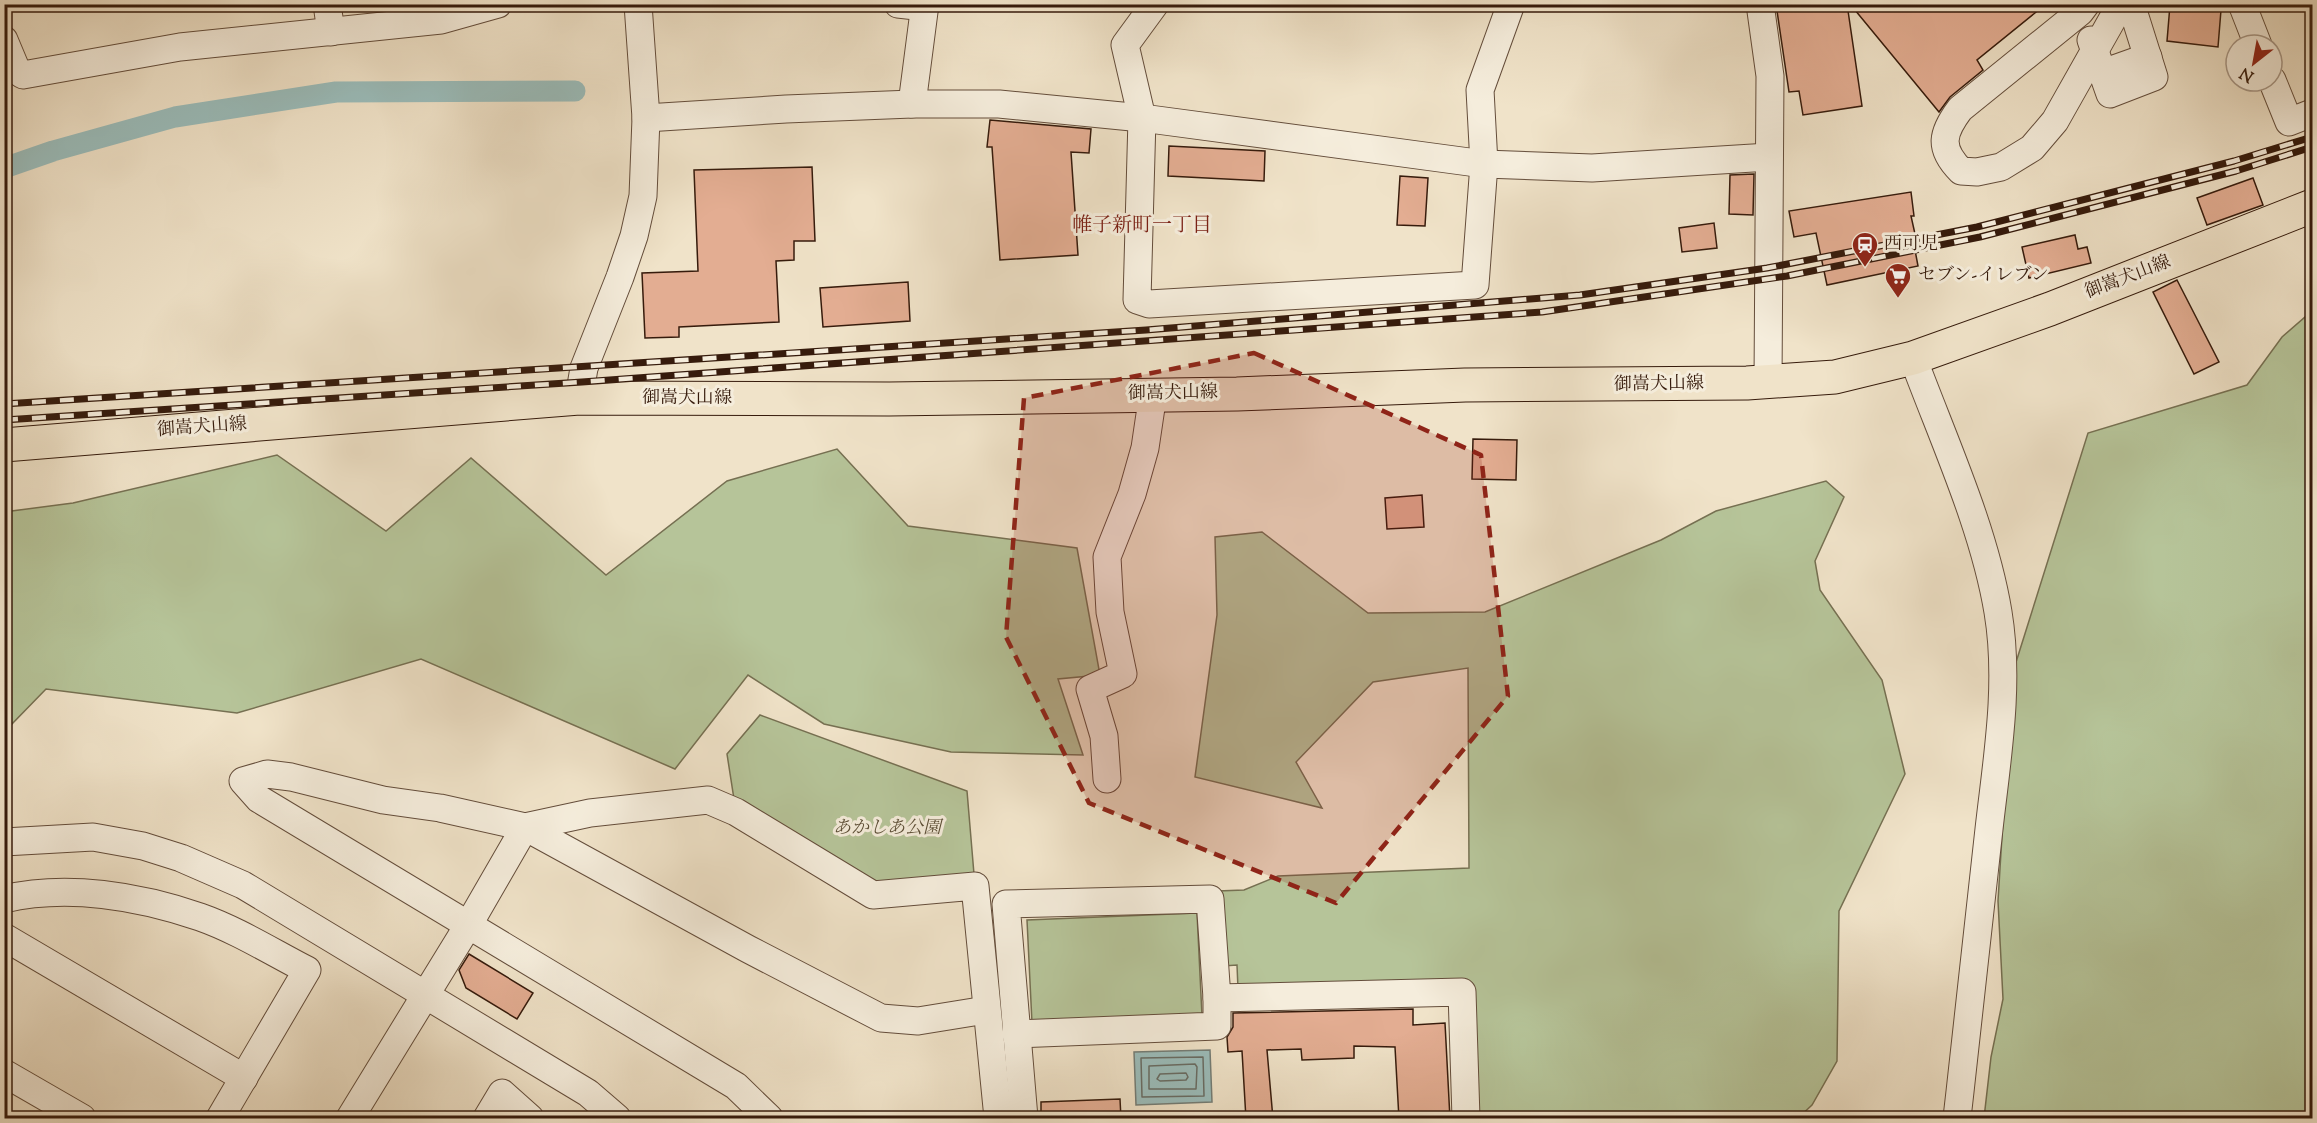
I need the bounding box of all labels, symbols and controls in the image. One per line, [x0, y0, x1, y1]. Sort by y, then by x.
north arrow [2224, 33, 2284, 93]
text: N [2236, 60, 2259, 87]
district label: 帷子新町一丁目 [1072, 212, 1212, 241]
station icon: 西可児 [1850, 230, 1880, 268]
place label: 西可児 [1884, 232, 1938, 258]
street label: 御嵩犬山線 [2081, 250, 2175, 306]
supermarket icon: セブン-イレブン [1883, 261, 1913, 299]
place label: セブン-イレブン [1918, 263, 2049, 289]
street label: 御嵩犬山線 [1614, 371, 1704, 399]
street label: 御嵩犬山線 [1128, 380, 1218, 408]
street label: 御嵩犬山線 [642, 386, 732, 412]
street label: 御嵩犬山線 [156, 412, 248, 444]
park label: あかしあ公園 [833, 816, 944, 842]

